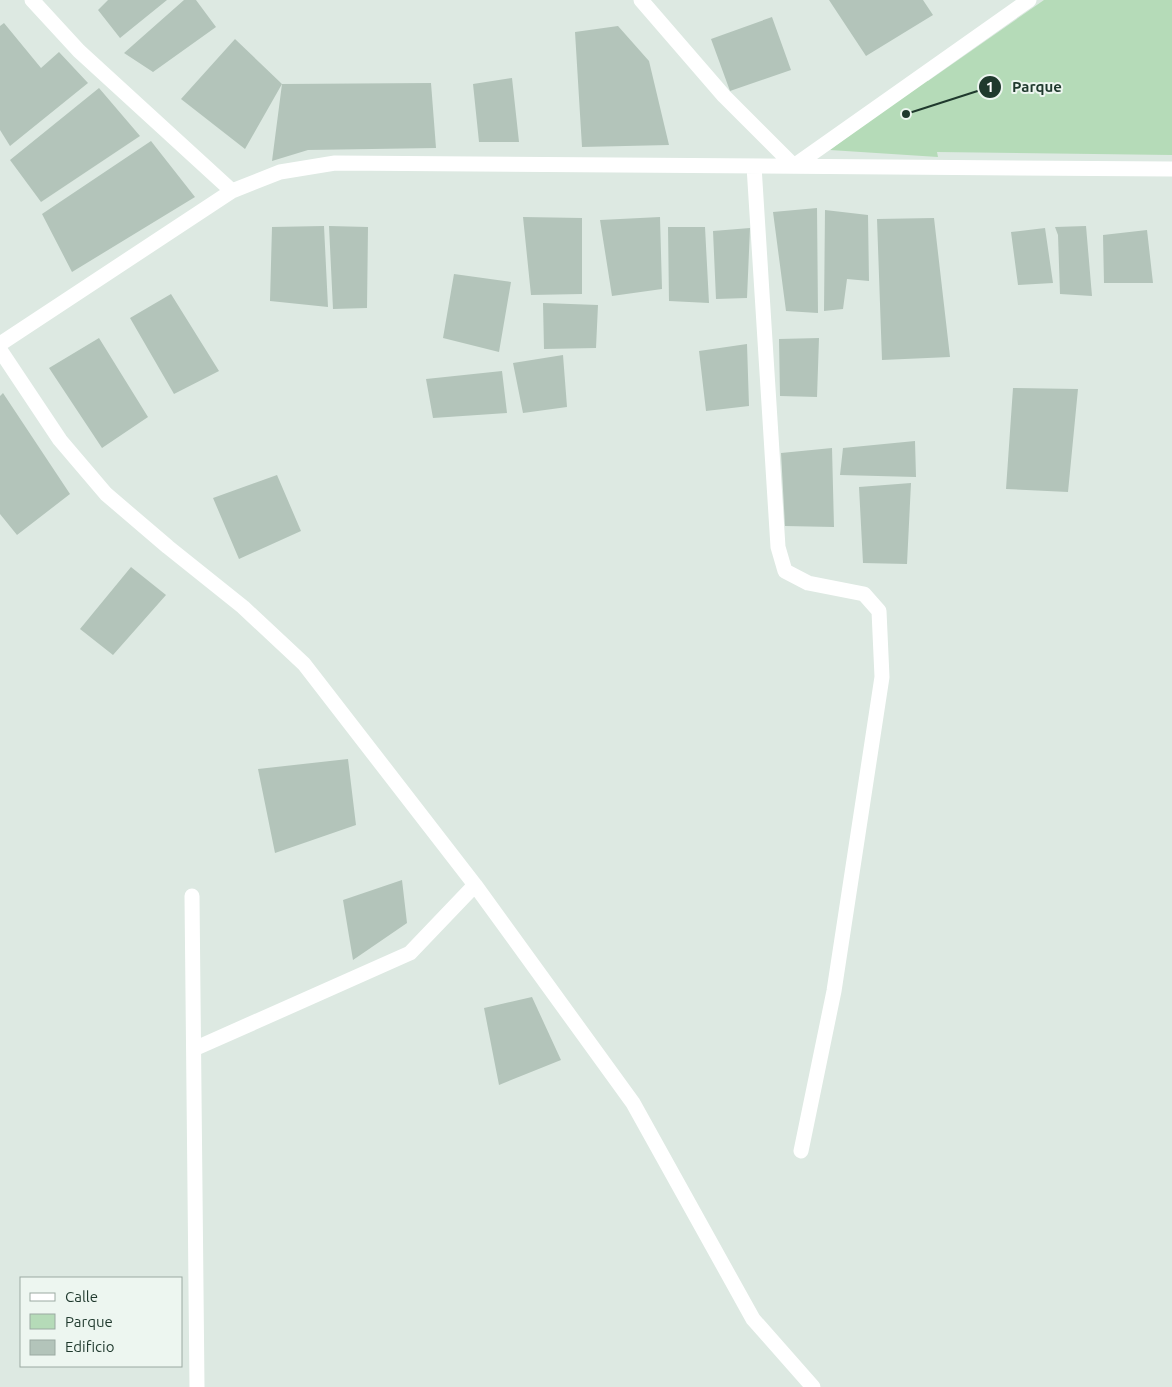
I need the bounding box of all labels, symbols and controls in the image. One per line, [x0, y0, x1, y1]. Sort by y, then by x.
callout: Parque [977, 72, 1072, 102]
text: 1 [986, 78, 994, 95]
text: Parque [1012, 78, 1062, 95]
legend [20, 1277, 182, 1367]
text: Calle [65, 1288, 98, 1305]
text: Parque [65, 1313, 113, 1330]
text: Edificio [65, 1338, 114, 1355]

